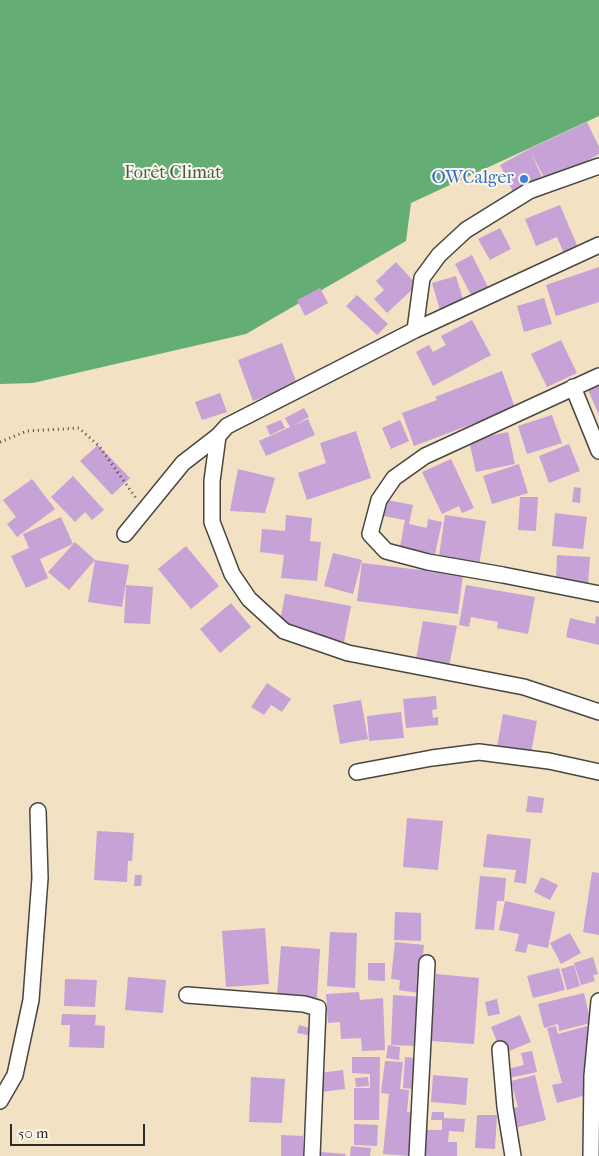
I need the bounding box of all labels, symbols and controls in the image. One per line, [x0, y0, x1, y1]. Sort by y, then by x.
park label: Forêt Climat [124, 163, 222, 185]
place label: OWCalger [431, 168, 514, 190]
marker: OWCalger [518, 173, 530, 185]
scale bar [12, 1114, 148, 1146]
text: 50 m [18, 1124, 48, 1142]

